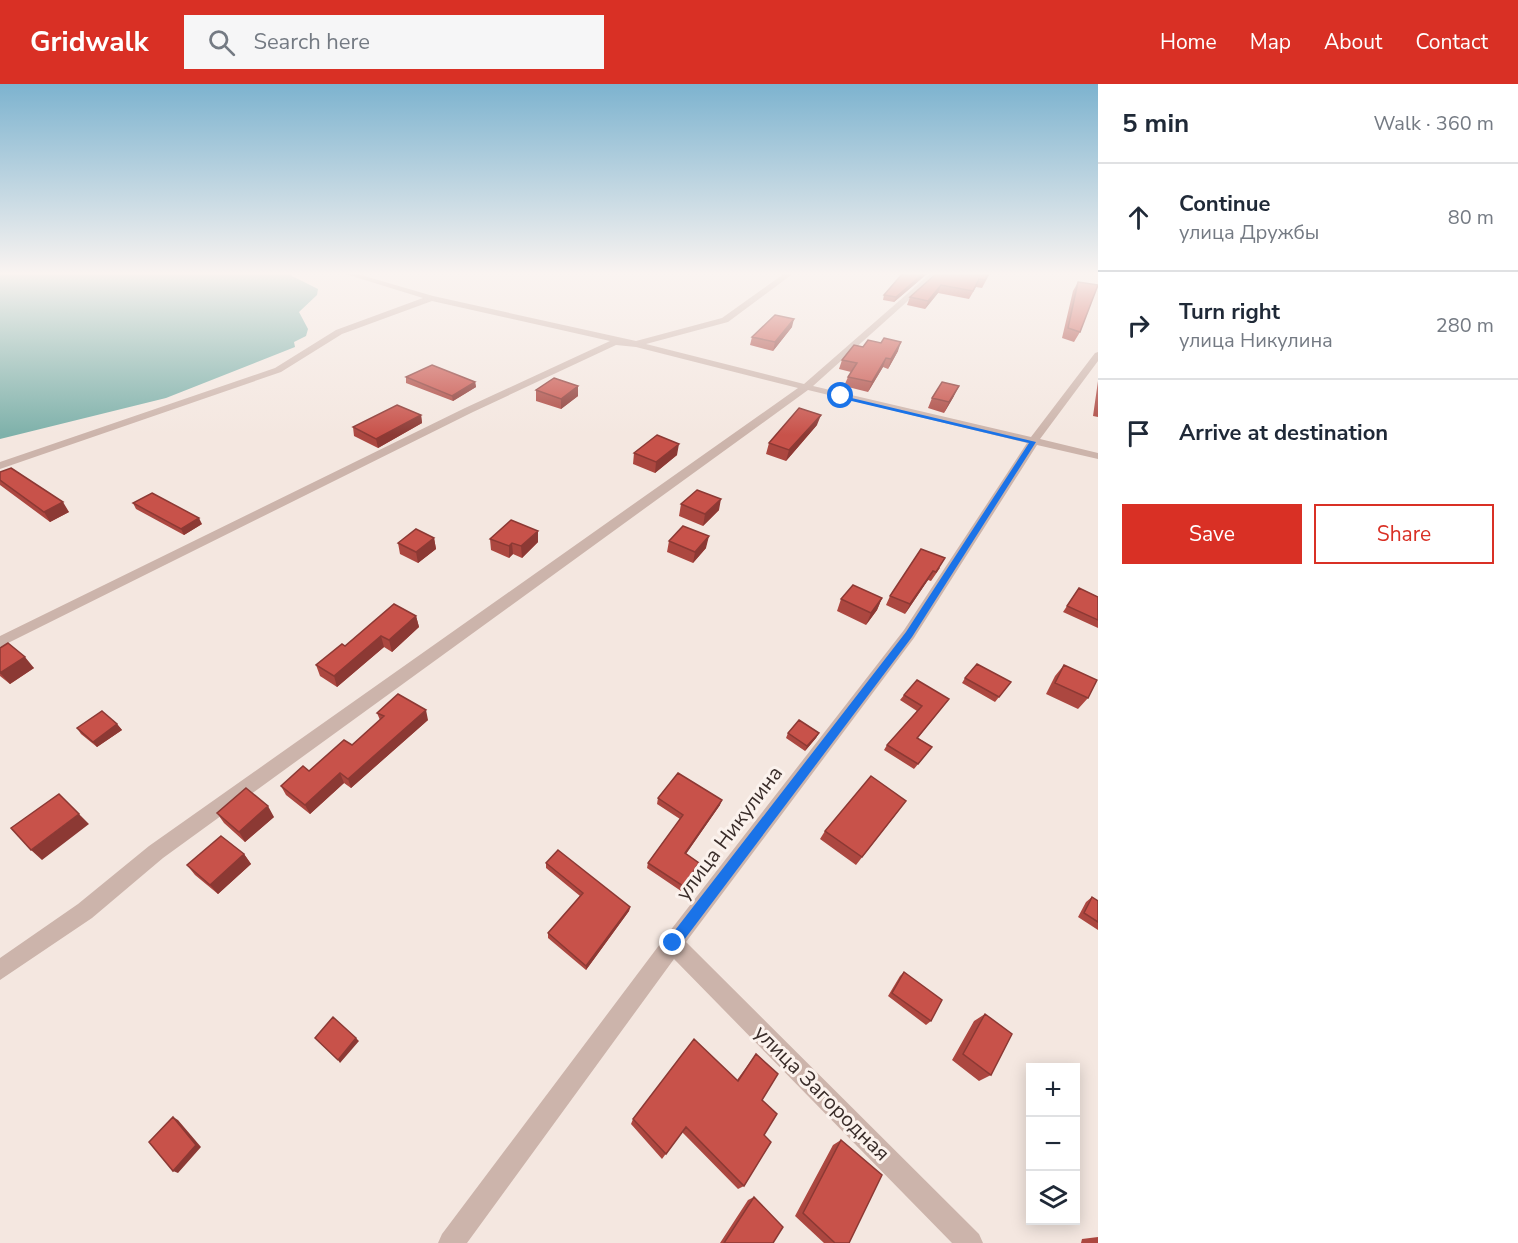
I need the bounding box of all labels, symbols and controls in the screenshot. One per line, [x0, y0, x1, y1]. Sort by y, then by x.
search box [184, 15, 604, 69]
text: Gridwalk [30, 23, 148, 61]
icon: search [205, 26, 238, 59]
text: Search here [253, 27, 370, 57]
text: Home [1160, 28, 1217, 56]
text: Map [1250, 28, 1291, 56]
text: About [1324, 28, 1382, 56]
text: Contact [1415, 28, 1488, 56]
text: 5 min [1122, 106, 1189, 141]
text: Walk · 360 m [1374, 110, 1494, 137]
text: Continue [1179, 189, 1270, 219]
icon: ahead [1122, 201, 1155, 234]
text: 80 m [1448, 204, 1494, 231]
text: улица Дружбы [1179, 219, 1319, 246]
text: Turn right [1179, 297, 1280, 327]
icon: right [1122, 309, 1155, 342]
text: 280 m [1436, 312, 1494, 339]
text: улица Никулина [1179, 327, 1333, 354]
route start [827, 382, 853, 408]
icon: arrive [1122, 417, 1155, 450]
text: Arrive at destination [1179, 418, 1388, 448]
button: Save [1122, 504, 1302, 564]
button: Share [1314, 504, 1494, 564]
street label: улица Никулина [669, 760, 789, 906]
route end [659, 929, 685, 955]
street label: улица Загородная [748, 1019, 896, 1167]
map controls [1026, 1063, 1080, 1225]
button: + [1026, 1063, 1080, 1117]
button: − [1026, 1117, 1080, 1171]
button: layers [1026, 1171, 1080, 1225]

